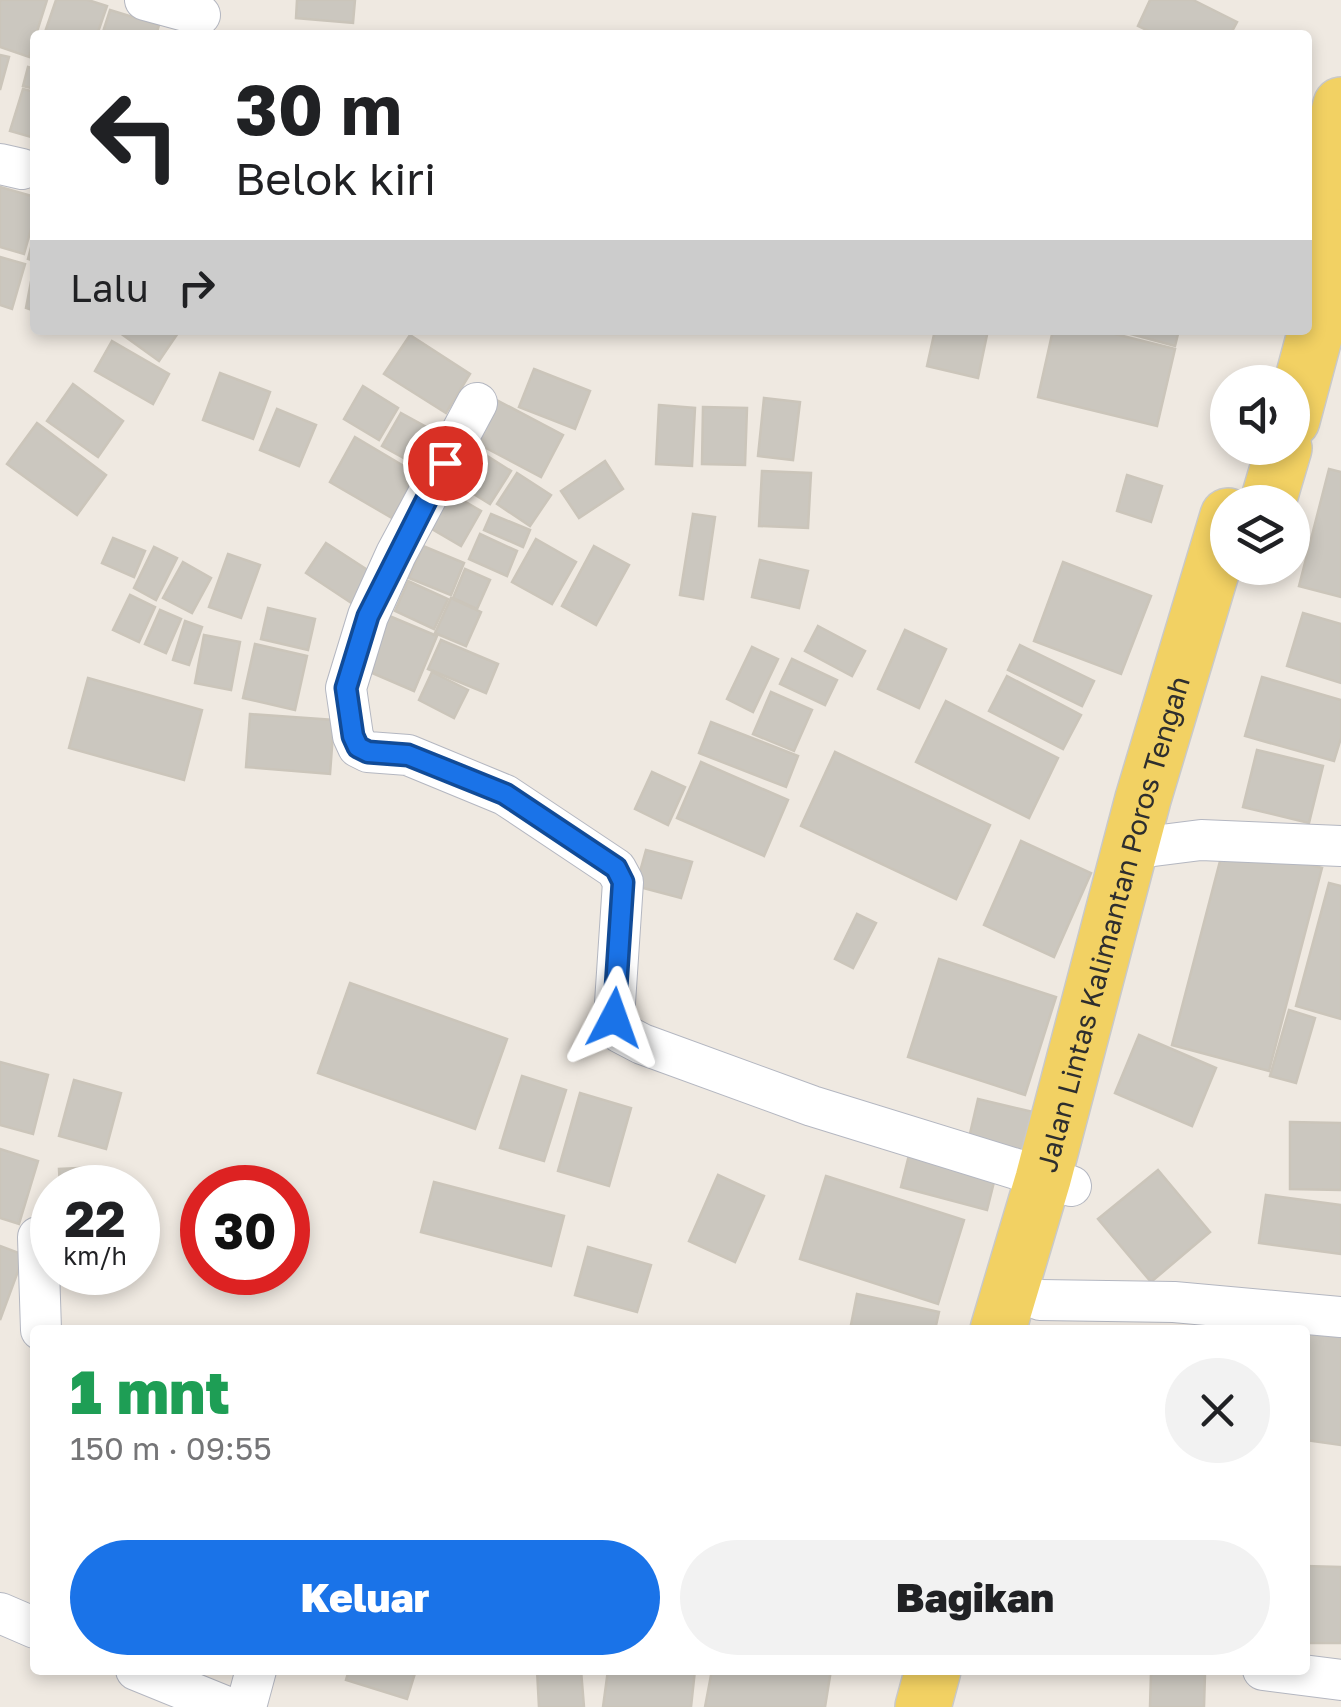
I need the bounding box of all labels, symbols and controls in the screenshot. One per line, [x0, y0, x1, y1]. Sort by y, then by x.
text: 30 m [235, 66, 402, 150]
icon: left [70, 70, 200, 200]
text: Belok kiri [235, 151, 436, 205]
icon: right [169, 260, 224, 315]
text: Lalu [70, 265, 149, 310]
map controls [1210, 365, 1310, 585]
button: sound [1210, 365, 1310, 465]
pin [403, 421, 488, 506]
icon: arrive [418, 436, 473, 491]
button: layers [1210, 485, 1310, 585]
street label: Jalan Lintas Kalimantan Poros Tengah [1029, 672, 1196, 1175]
position arrow [562, 966, 666, 1070]
speed limit sign: 30 [180, 1165, 310, 1295]
text: 22 [64, 1188, 125, 1248]
text: km/h [63, 1240, 127, 1271]
text: 1 mnt [70, 1355, 230, 1427]
button: close [1165, 1358, 1270, 1463]
text: 150 m · 09:55 [70, 1429, 272, 1467]
button: Keluar [70, 1540, 660, 1655]
button: Bagikan [680, 1540, 1270, 1655]

